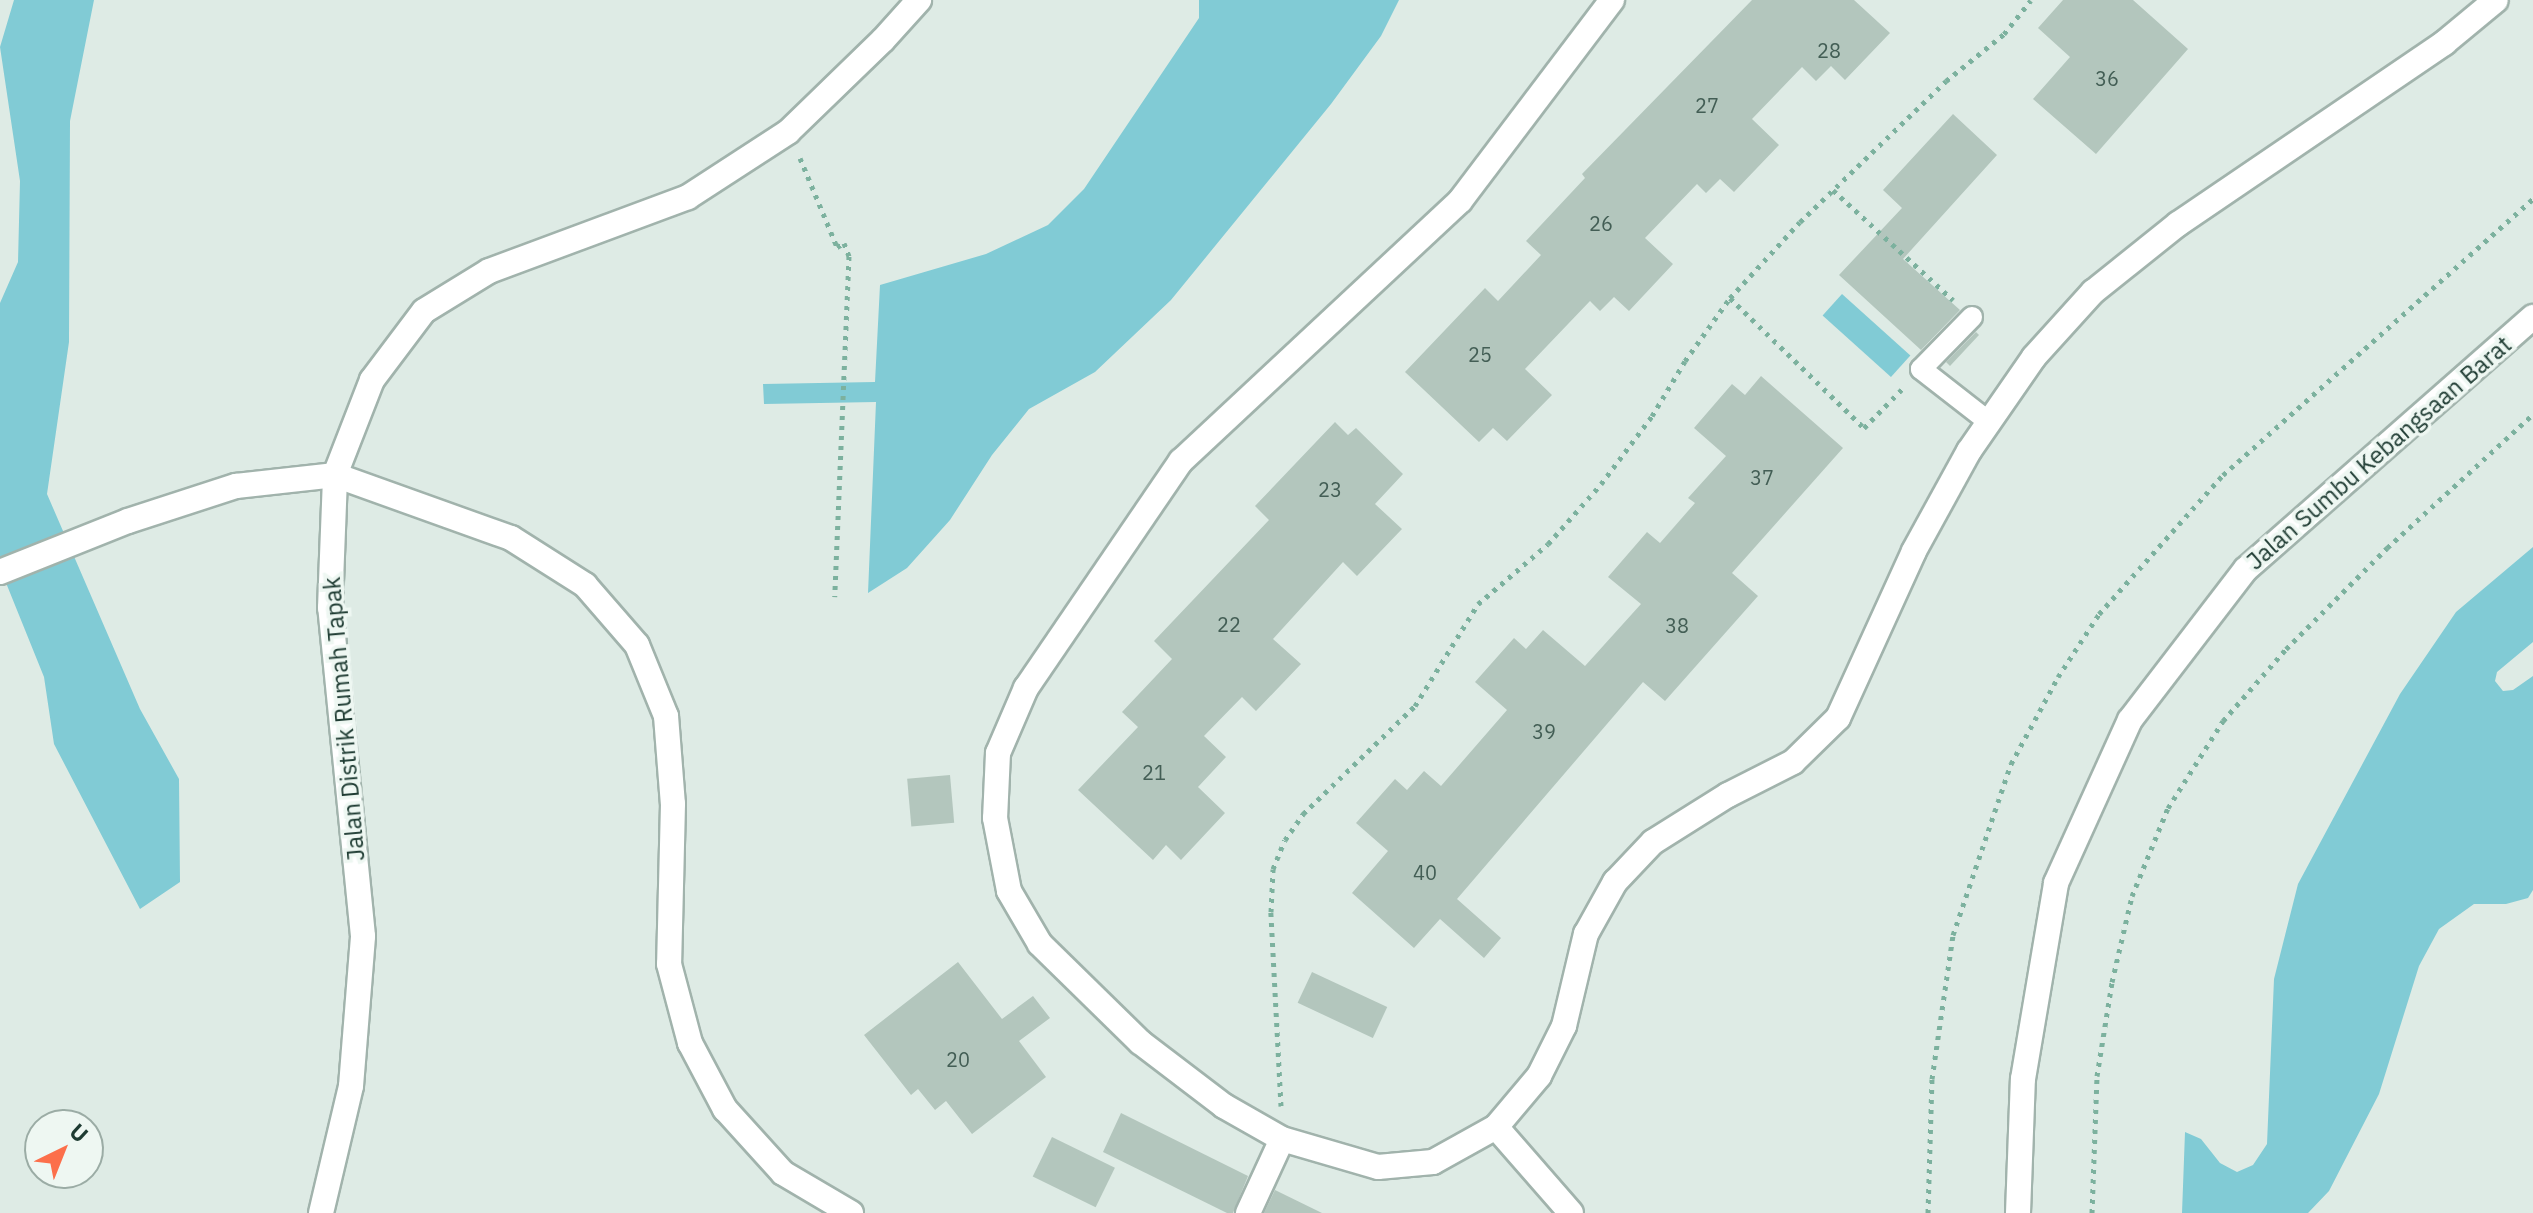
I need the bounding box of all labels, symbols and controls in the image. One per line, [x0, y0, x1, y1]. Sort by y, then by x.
house number: 28 [1817, 38, 1841, 62]
house number: 36 [2095, 66, 2119, 90]
house number: 27 [1695, 93, 1719, 117]
house number: 26 [1589, 211, 1613, 235]
street label: Jalan Sumbu Kebangsaan Barat [2241, 330, 2517, 576]
house number: 25 [1468, 342, 1492, 366]
house number: 37 [1750, 465, 1774, 489]
house number: 23 [1318, 477, 1342, 501]
street label: Jalan Distrik Rumah Tapak [317, 576, 371, 862]
house number: 22 [1217, 612, 1241, 636]
house number: 38 [1665, 613, 1689, 637]
house number: 39 [1532, 719, 1556, 743]
house number: 21 [1142, 760, 1166, 784]
house number: 40 [1413, 860, 1437, 884]
house number: 20 [946, 1047, 970, 1071]
north arrow [24, 1109, 104, 1189]
text: U [64, 1117, 95, 1148]

